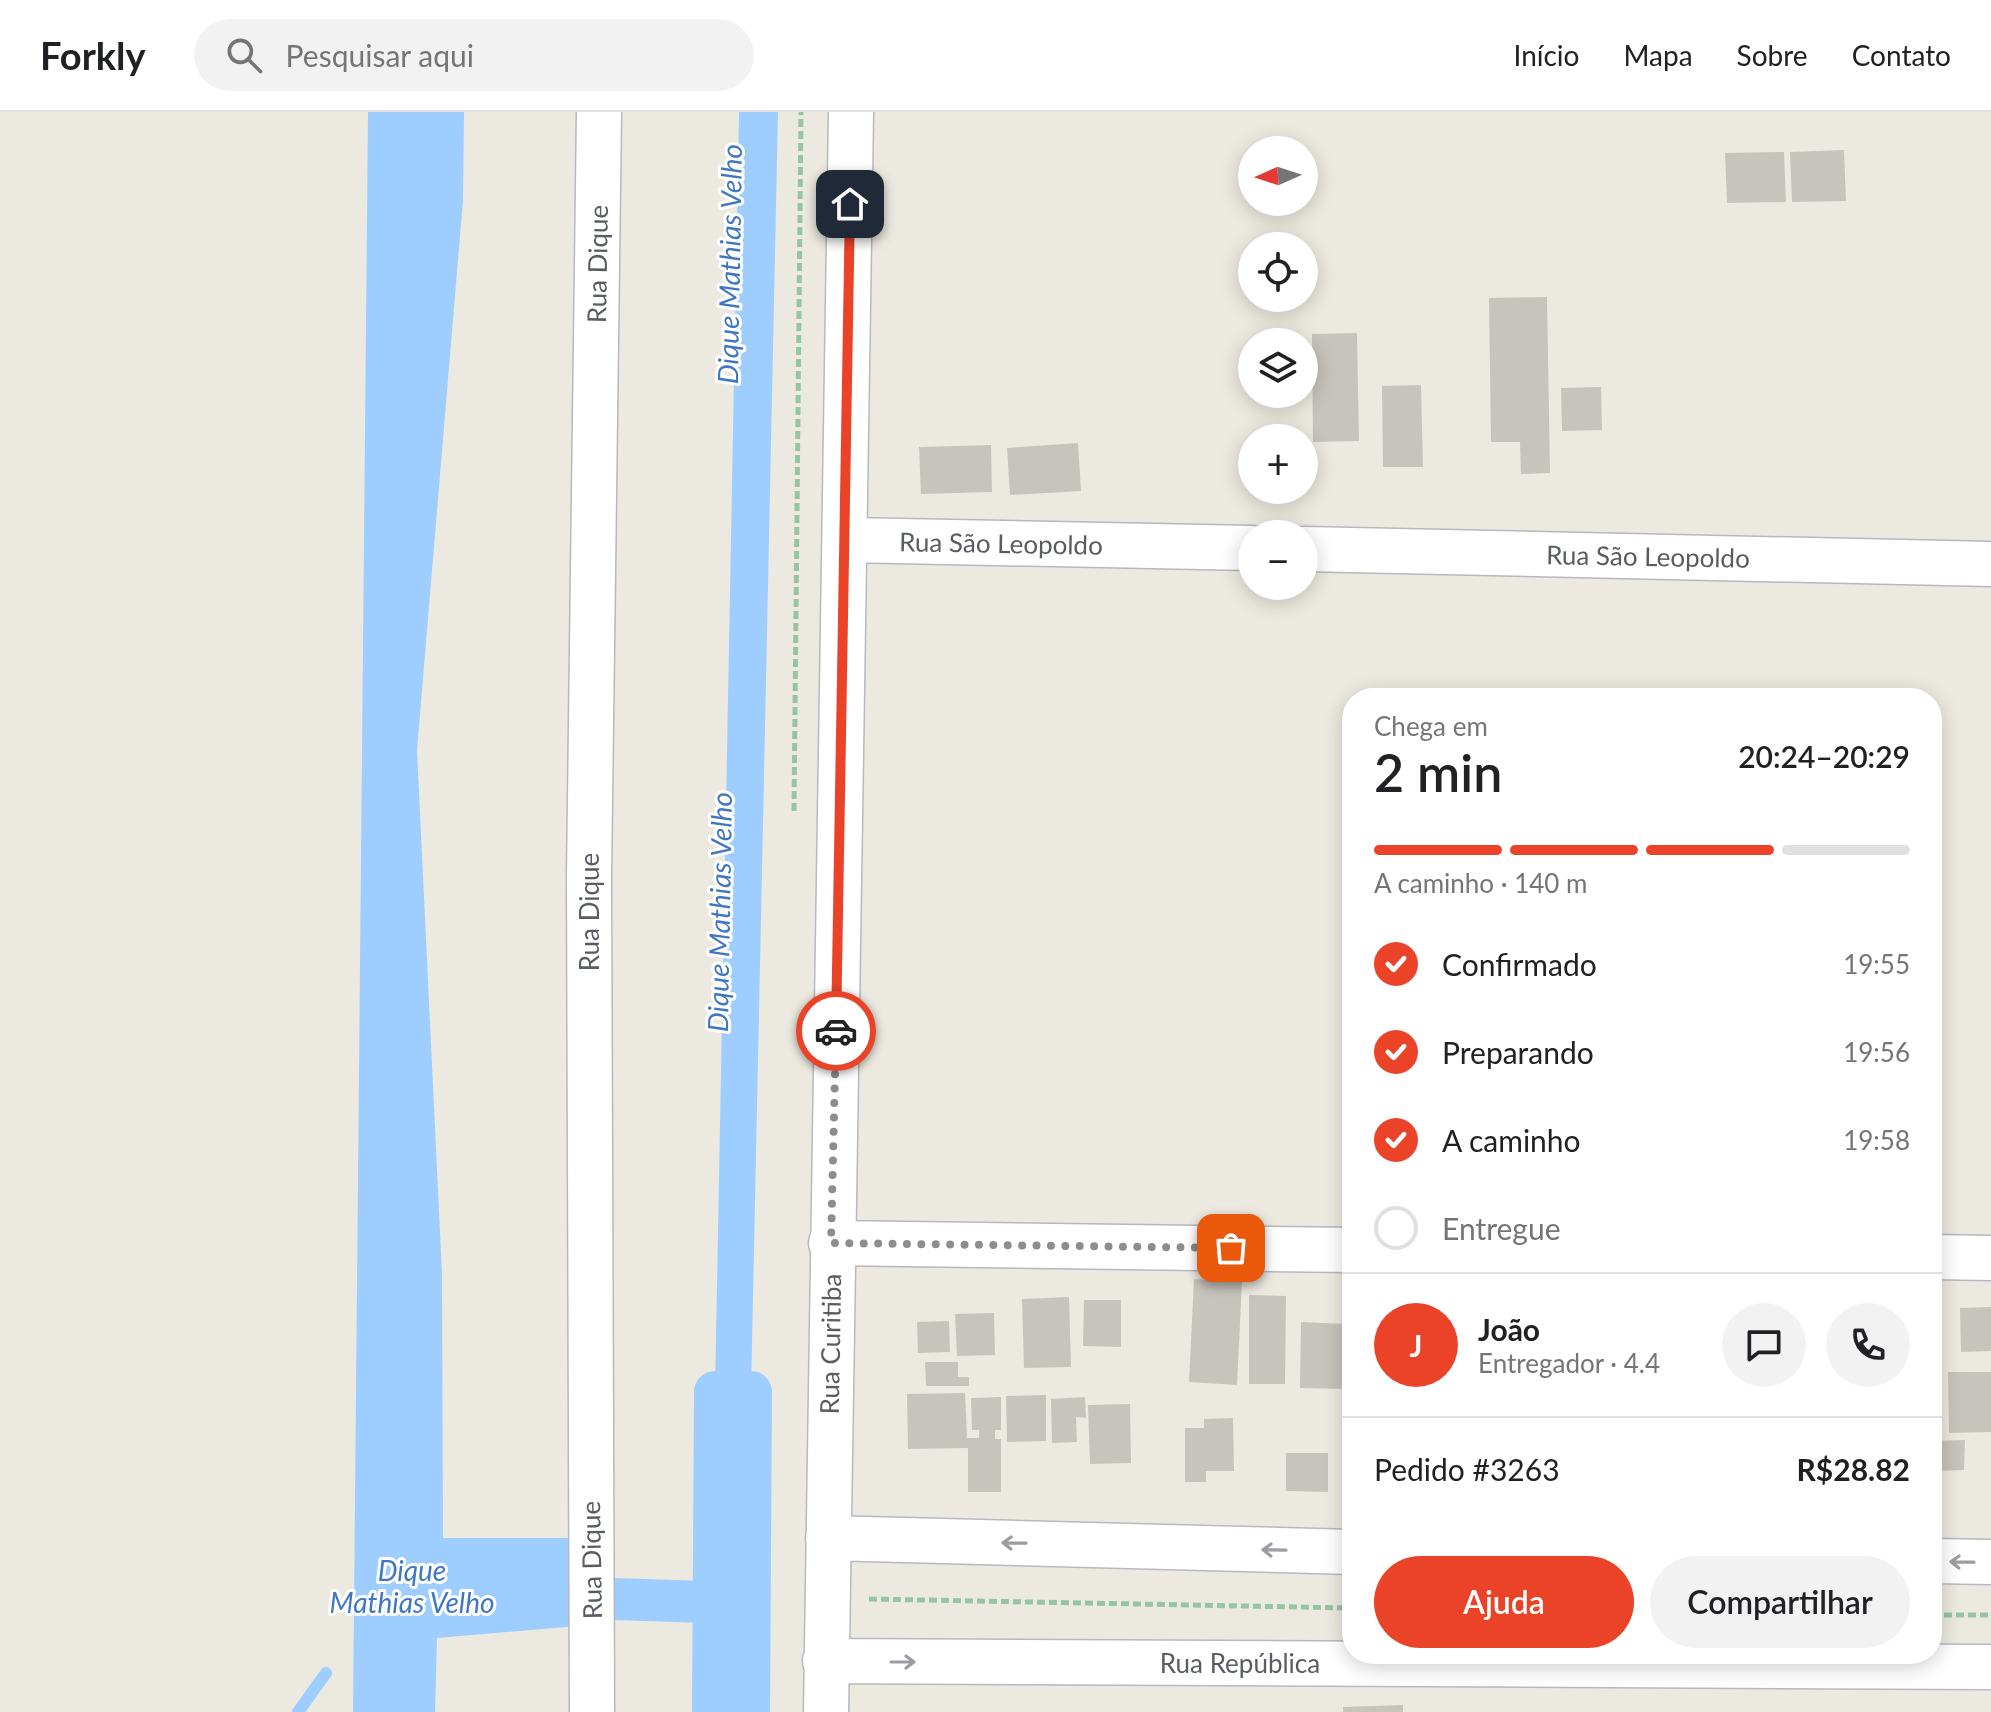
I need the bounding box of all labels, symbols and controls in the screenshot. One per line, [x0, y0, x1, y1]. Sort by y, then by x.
search box [194, 19, 754, 91]
text: Forkly [40, 32, 146, 78]
icon: search [222, 33, 266, 77]
text: Pesquisar aqui [286, 37, 474, 73]
text: Início [1514, 38, 1579, 72]
text: Mapa [1623, 38, 1693, 72]
text: Sobre [1737, 38, 1808, 72]
text: Contato [1852, 38, 1951, 72]
north arrow [1238, 136, 1318, 216]
map controls [1238, 136, 1318, 600]
water label: Dique Mathias Velho [710, 144, 748, 384]
pin [816, 170, 884, 238]
icon: home [828, 182, 872, 226]
street label: Rua Dique [580, 205, 614, 323]
button: locate [1238, 232, 1318, 312]
button: layers [1238, 328, 1318, 408]
button: + [1238, 424, 1318, 504]
button: − [1238, 520, 1318, 600]
street label: Rua São Leopoldo [899, 525, 1103, 561]
street label: Rua São Leopoldo [1546, 538, 1750, 574]
text: Chega em [1374, 710, 1488, 742]
text: 20:24–20:29 [1738, 738, 1910, 774]
text: 2 min [1374, 741, 1502, 803]
water label: Dique Mathias Velho [700, 792, 738, 1032]
street label: Rua Dique [573, 853, 605, 971]
text: A caminho · 140 m [1374, 867, 1587, 899]
icon: check [1374, 942, 1418, 986]
text: Confirmado [1442, 946, 1597, 982]
text: 19:55 [1843, 948, 1910, 980]
courier [796, 991, 876, 1071]
icon: car [814, 1009, 858, 1053]
icon: check [1374, 1030, 1418, 1074]
text: Preparando [1442, 1034, 1594, 1070]
text: 19:56 [1843, 1036, 1910, 1068]
icon: check [1374, 1118, 1418, 1162]
text: A caminho [1442, 1122, 1581, 1158]
text: 19:58 [1843, 1124, 1910, 1156]
text: Entregue [1442, 1210, 1561, 1246]
pin [1197, 1214, 1265, 1282]
icon: bag [1209, 1226, 1253, 1270]
street label: Rua Curitiba [813, 1273, 847, 1415]
button: chat [1722, 1303, 1806, 1387]
button: phone [1826, 1303, 1910, 1387]
text: João [1478, 1311, 1540, 1347]
text: J [1410, 1327, 1422, 1363]
text: Entregador · 4.4 [1478, 1347, 1660, 1379]
text: Pedido #3263 [1374, 1451, 1560, 1487]
text: R$28.82 [1797, 1451, 1910, 1487]
street label: Rua Dique [574, 1501, 608, 1619]
one-way arrow [1001, 1535, 1028, 1551]
one-way arrow [1261, 1542, 1288, 1557]
water label: Dique Mathias Velho [329, 1553, 495, 1619]
one-way arrow [1949, 1554, 1975, 1569]
button: Ajuda [1374, 1556, 1634, 1648]
button: Compartilhar [1650, 1556, 1910, 1648]
street label: Rua República [1160, 1647, 1320, 1679]
one-way arrow [889, 1654, 916, 1670]

